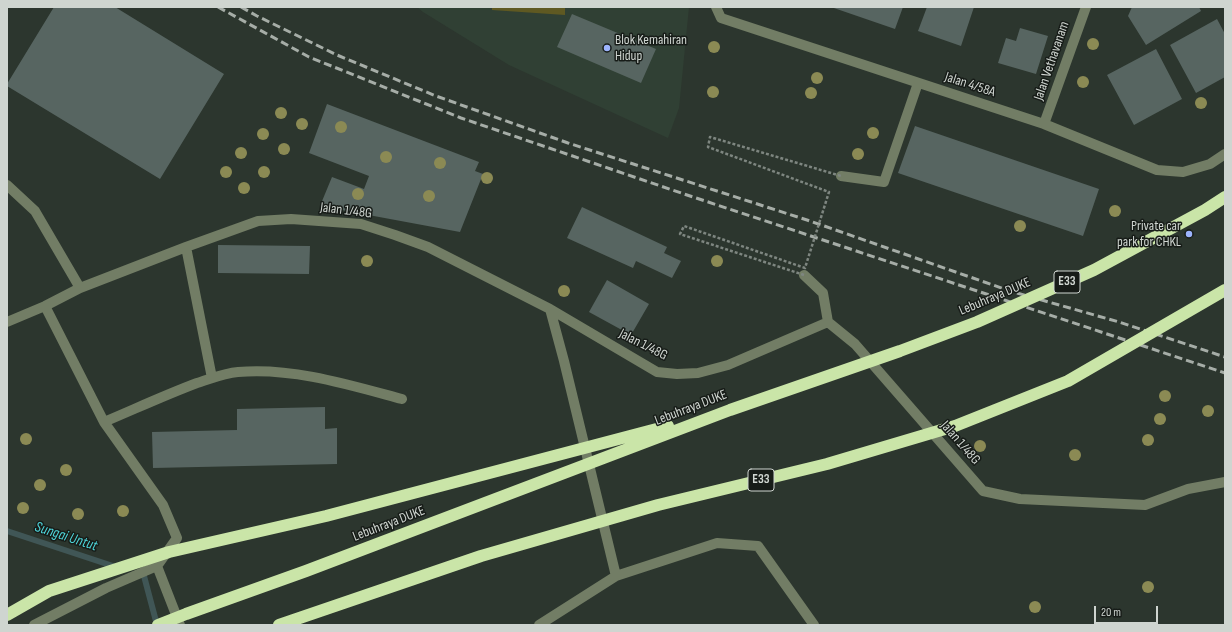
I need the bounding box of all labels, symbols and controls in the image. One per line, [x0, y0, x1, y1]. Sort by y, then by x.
street label: Jalan Vethavanam [1031, 19, 1073, 103]
place label: Blok Kemahiran Hidup [615, 32, 687, 64]
marker: Blok Kemahiran Hidup [602, 43, 612, 53]
street label: Jalan 4/58A [943, 69, 997, 101]
street label: Jalan 1/48G [319, 199, 373, 223]
place label: Private car park for CHKL [1117, 218, 1181, 250]
marker: Private car park for CHKL [1184, 229, 1194, 239]
road number: E33 [1054, 271, 1080, 293]
street label: Lebuhraya DUKE [957, 274, 1033, 320]
street label: Jalan 1/48G [616, 326, 670, 364]
street label: Lebuhraya DUKE [652, 387, 730, 429]
street label: Jalan 1/48G [937, 418, 983, 468]
road number: E33 [748, 469, 774, 491]
street label: Lebuhraya DUKE [350, 503, 428, 545]
water label: Sungai Untut [32, 518, 100, 556]
scale bar [1096, 598, 1160, 624]
text: 20 m [1101, 605, 1121, 620]

